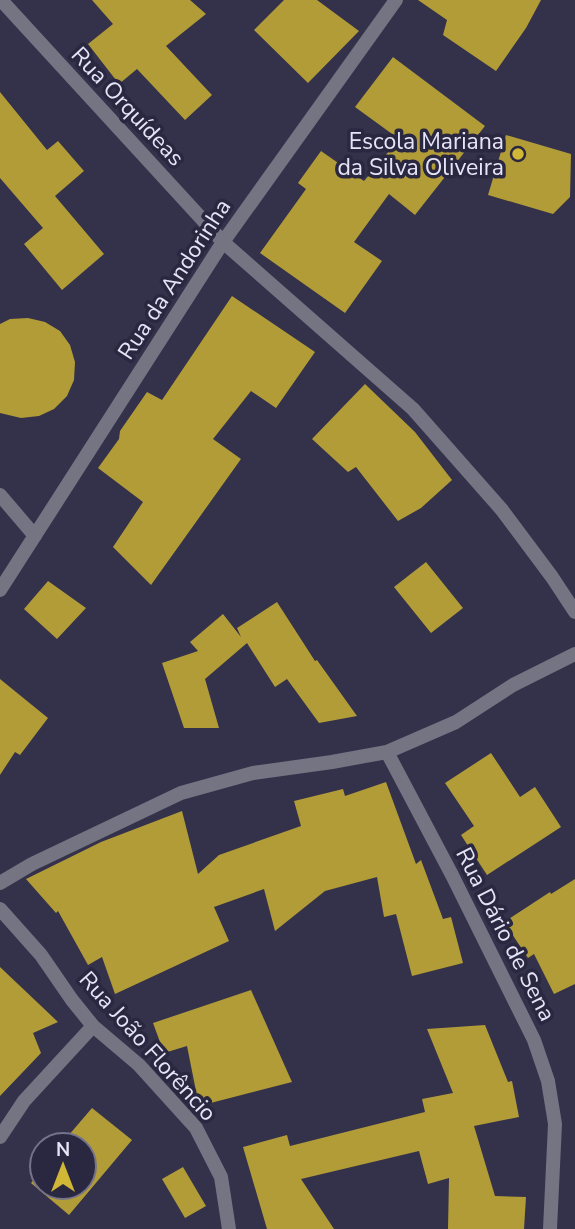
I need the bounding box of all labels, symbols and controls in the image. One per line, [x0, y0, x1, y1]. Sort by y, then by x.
street label: Rua Orquídeas [64, 40, 191, 173]
place label: Escola Mariana da Silva Oliveira [337, 126, 504, 183]
marker: Escola Mariana da Silva Oliveira [510, 146, 526, 162]
street label: Rua da Andorinha [111, 193, 238, 366]
street label: Rua Dário de Sena [448, 842, 563, 1026]
street label: Rua João Florêncio [72, 965, 223, 1128]
north arrow [28, 1131, 98, 1201]
text: N [56, 1137, 70, 1163]

